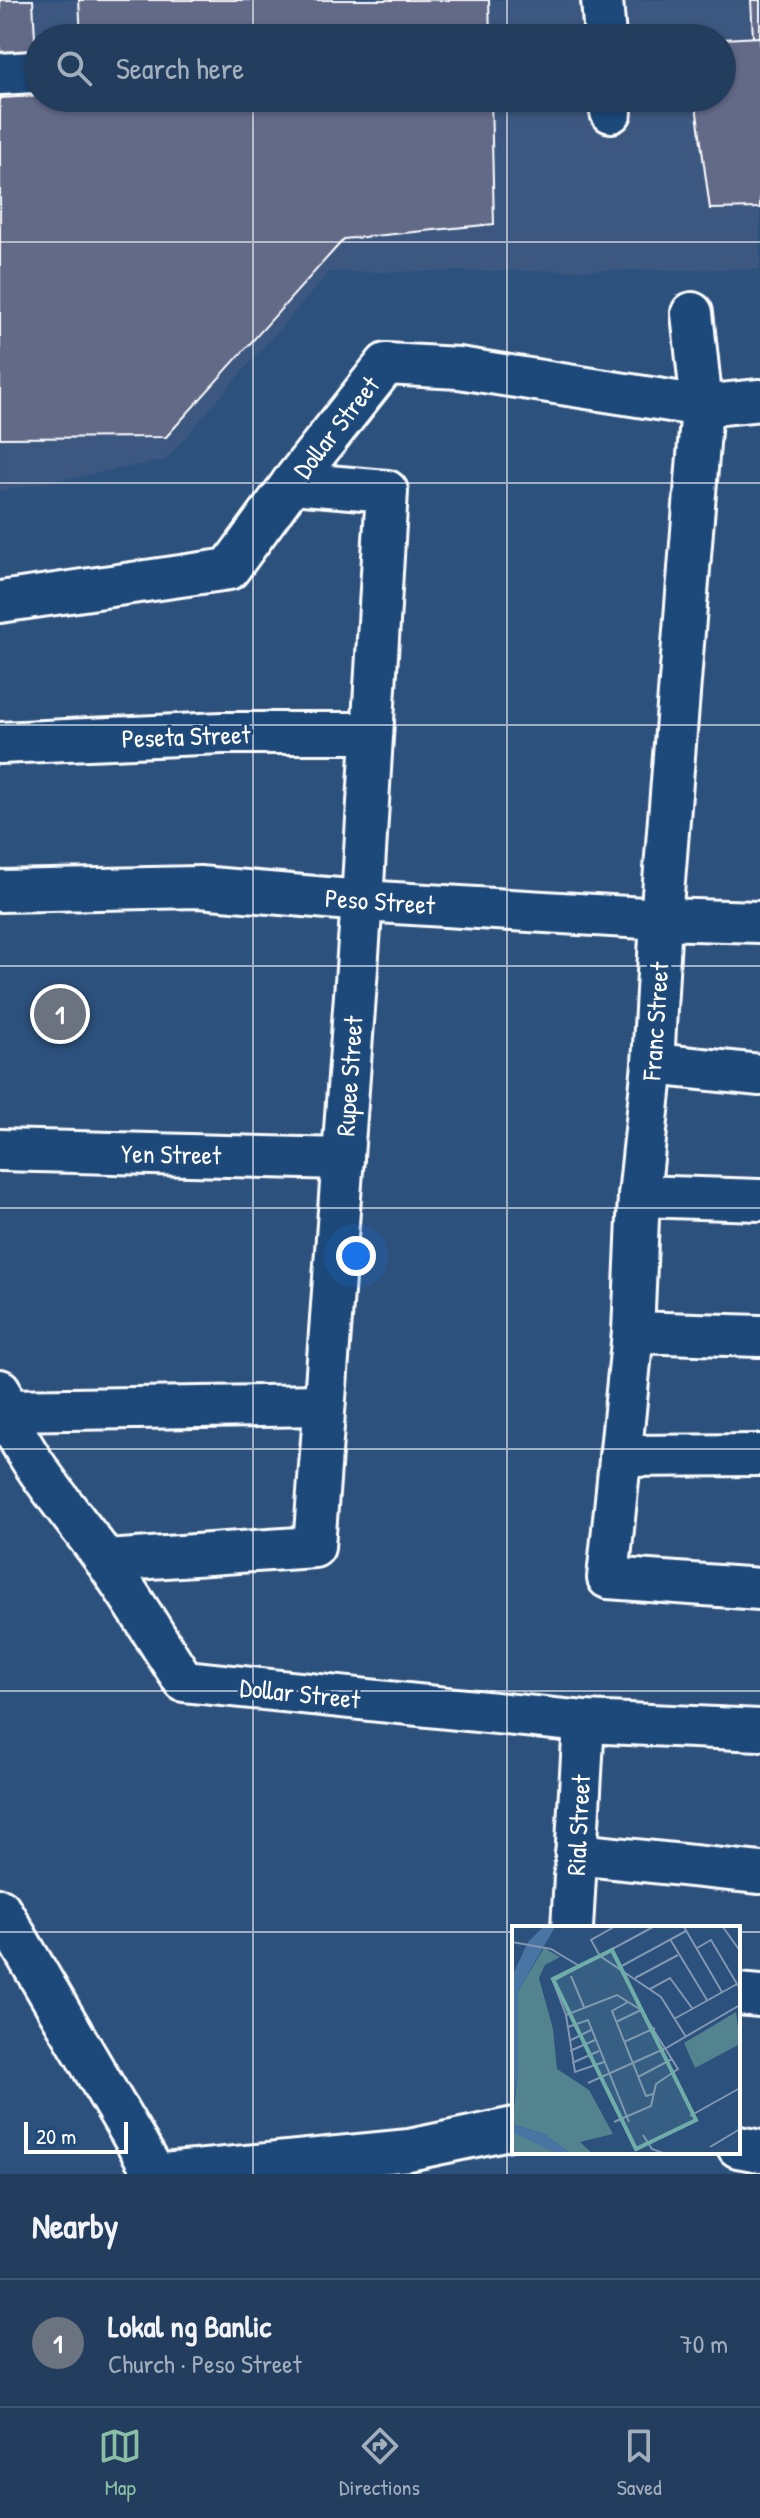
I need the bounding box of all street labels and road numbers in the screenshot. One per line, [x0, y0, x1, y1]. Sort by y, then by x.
street label: Dollar Street [285, 368, 388, 485]
street label: Peseta Street [121, 716, 252, 756]
street label: Peso Street [324, 880, 437, 922]
street label: Franc Street [633, 960, 677, 1082]
street label: Rupee Street [327, 1014, 371, 1137]
street label: Yen Street [121, 1136, 222, 1172]
street label: Dollar Street [238, 1669, 363, 1717]
street label: Rial Street [558, 1772, 598, 1876]

